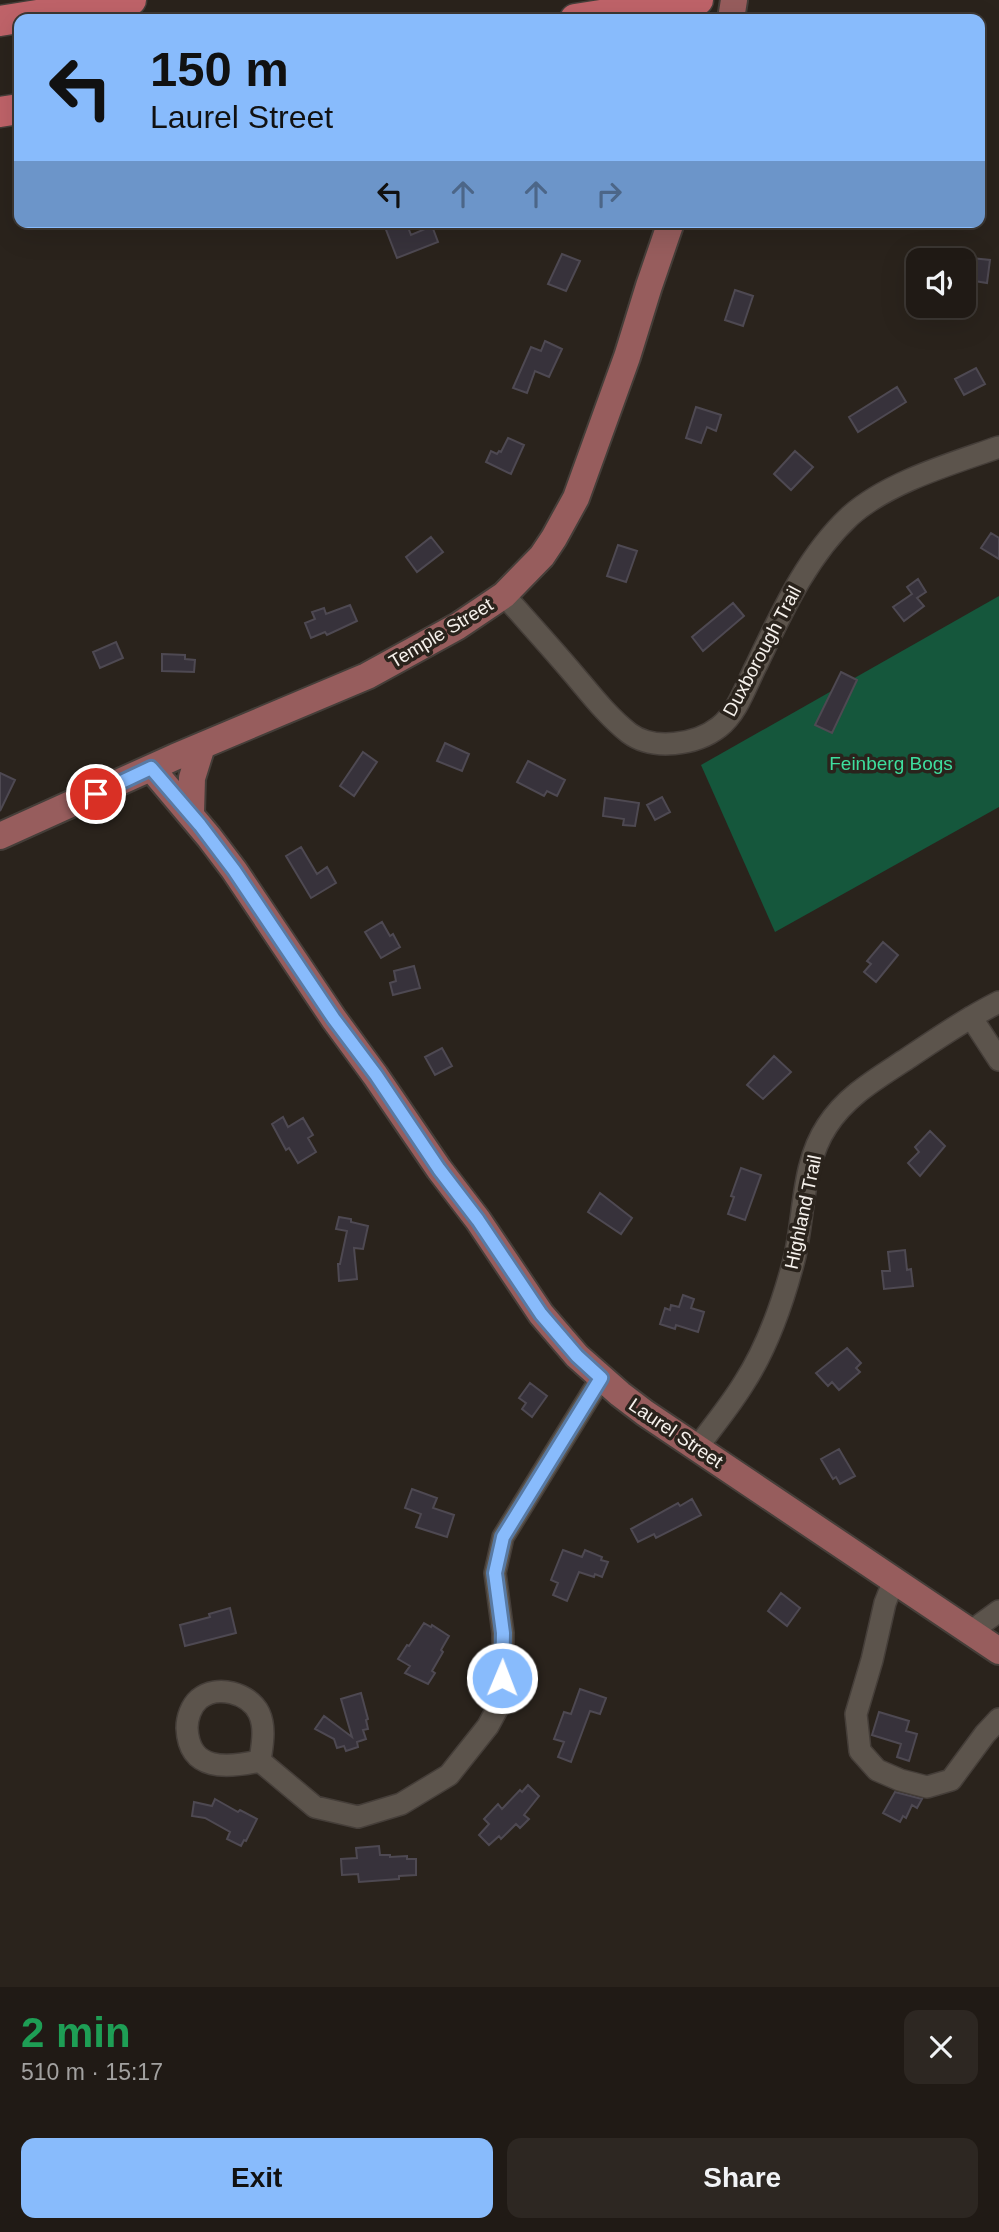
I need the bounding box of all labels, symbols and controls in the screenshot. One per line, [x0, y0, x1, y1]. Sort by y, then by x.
icon: left [35, 42, 126, 133]
text: 150 m [150, 42, 289, 96]
text: Laurel Street [150, 99, 333, 135]
icon: left [371, 175, 409, 213]
icon: ahead [444, 175, 482, 213]
icon: ahead [517, 175, 555, 213]
icon: right [590, 175, 628, 213]
map controls [906, 248, 976, 318]
button: sound [906, 248, 976, 318]
street label: Duxborough Trail [719, 582, 805, 720]
street label: Temple Street [385, 593, 497, 672]
park label: Feinberg Bogs [829, 753, 953, 774]
pin [66, 764, 126, 824]
icon: arrive [77, 775, 115, 813]
street label: Highland Trail [781, 1153, 825, 1271]
street label: Laurel Street [625, 1394, 728, 1473]
position arrow [465, 1641, 539, 1715]
text: 2 min [21, 2009, 131, 2056]
button: close [904, 2010, 978, 2084]
text: 510 m · 15:17 [21, 2059, 163, 2085]
button: Exit [21, 2138, 493, 2218]
button: Share [507, 2138, 978, 2218]

